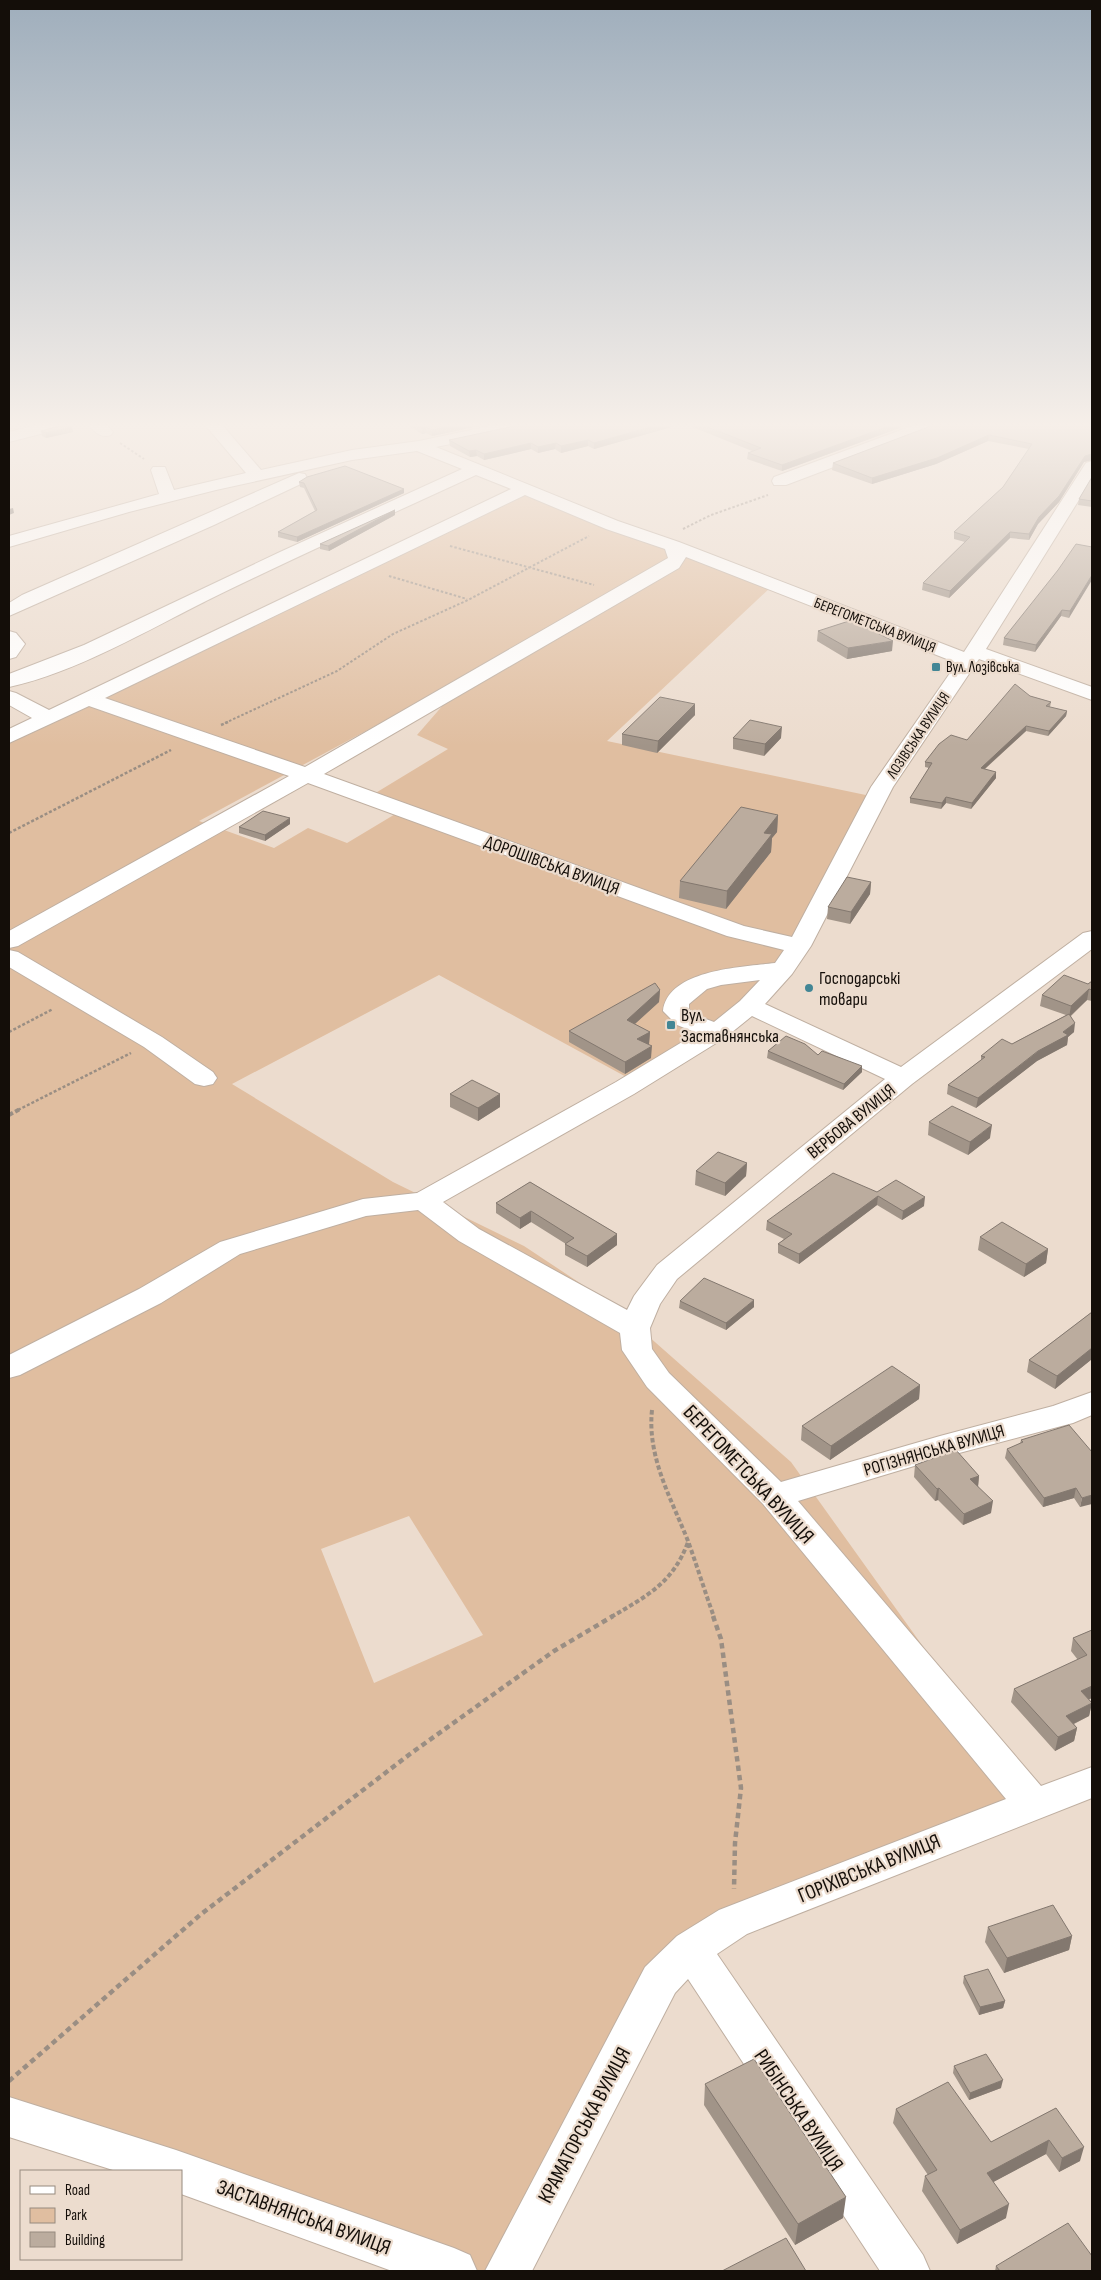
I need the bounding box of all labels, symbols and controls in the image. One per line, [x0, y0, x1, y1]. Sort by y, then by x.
street label: БЕРЕГОМЕТСЬКА ВУЛИЦЯ [811, 593, 938, 657]
place label: Вул. Лозівська [946, 658, 1019, 677]
marker: Вул. Лозівська [930, 661, 942, 673]
street label: ЛОЗІВСЬКА ВУЛИЦЯ [882, 689, 954, 783]
street label: ДОРОШІВСЬКА ВУЛИЦЯ [481, 831, 622, 900]
place label: Господарські товари [819, 968, 900, 1010]
marker: Господарські товари [803, 982, 815, 994]
place label: Вул. Заставнянська [681, 1005, 779, 1047]
marker: Вул. Заставнянська [665, 1019, 677, 1031]
street label: ВЕРБОВА ВУЛИЦЯ [803, 1080, 900, 1163]
street label: БЕРЕГОМЕТСЬКА ВУЛИЦЯ [678, 1400, 819, 1549]
street label: РОГІЗНЯНСЬКА ВУЛИЦЯ [861, 1420, 1007, 1481]
street label: ГОРІХІВСЬКА ВУЛИЦЯ [794, 1829, 944, 1908]
street label: КРАМАТОРСЬКА ВУЛИЦЯ [533, 2043, 636, 2207]
street label: РИБІНСЬКА ВУЛИЦЯ [749, 2045, 849, 2176]
legend [20, 2170, 182, 2260]
street label: ЗАСТАВНЯНСЬКА ВУЛИЦЯ [213, 2174, 394, 2261]
text: Road [65, 2181, 90, 2200]
text: Park [65, 2206, 87, 2225]
text: Building [65, 2231, 105, 2250]

